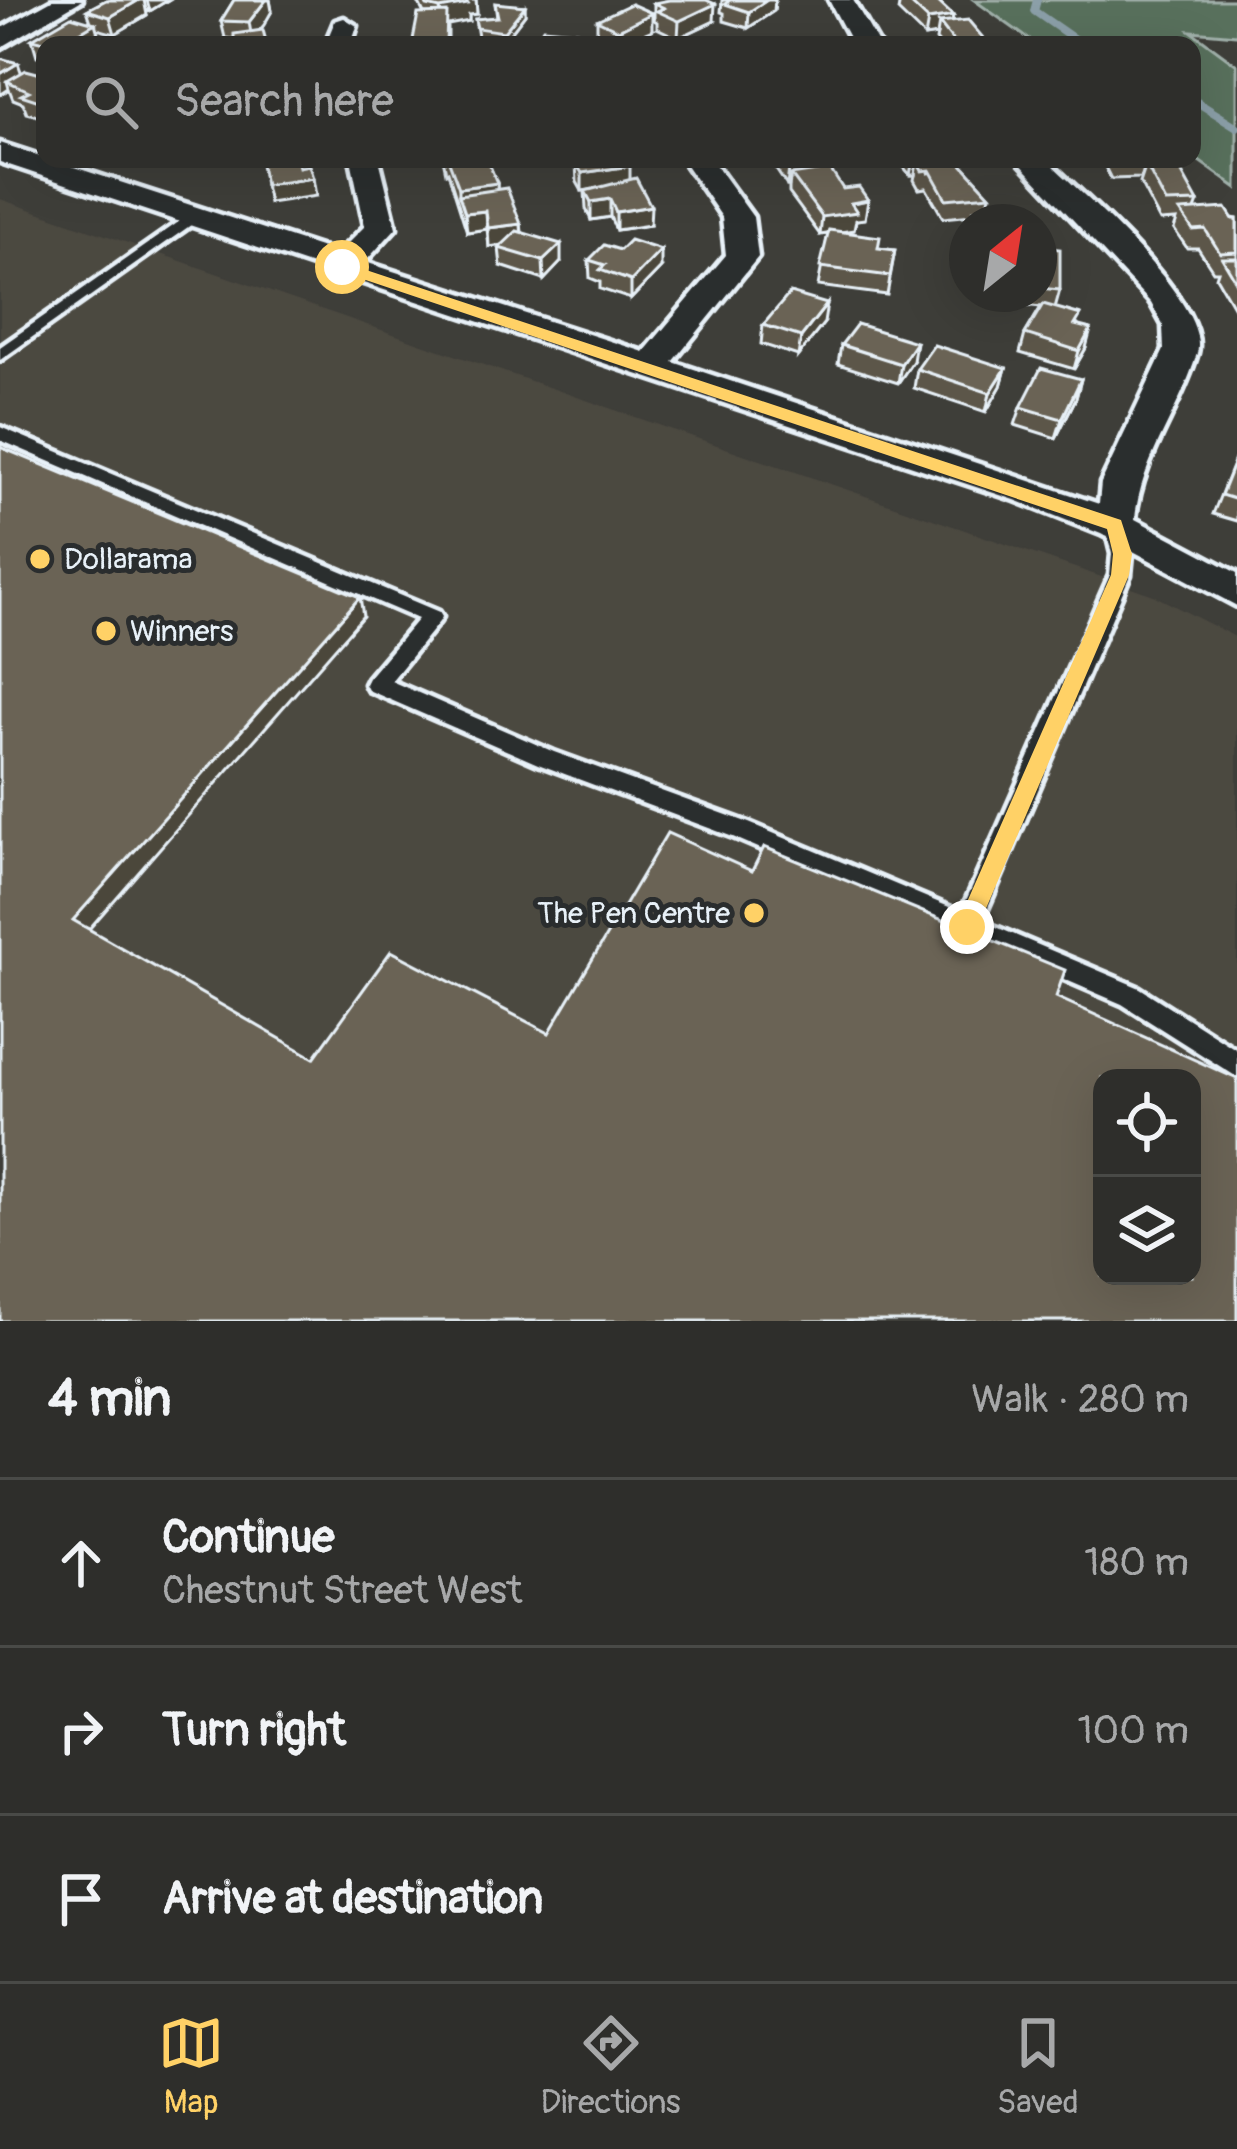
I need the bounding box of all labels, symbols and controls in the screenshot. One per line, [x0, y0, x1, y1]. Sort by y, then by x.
search box [36, 36, 1201, 168]
icon: search [78, 69, 144, 135]
text: Search here [174, 74, 394, 130]
north arrow [949, 204, 1057, 312]
route start [315, 240, 369, 294]
place label: Dollarama [64, 541, 192, 578]
marker: Dollarama [27, 546, 53, 572]
place label: Winners [130, 613, 234, 650]
marker: Winners [93, 618, 119, 644]
place label: The Pen Centre [537, 895, 730, 932]
marker: The Pen Centre [741, 900, 767, 926]
route end [940, 900, 994, 954]
map controls [1093, 1069, 1201, 1285]
button: locate [1093, 1069, 1201, 1177]
button: layers [1093, 1177, 1201, 1285]
text: 4 min [48, 1367, 171, 1431]
text: Walk · 280 m [971, 1375, 1189, 1424]
text: Continue [162, 1510, 335, 1566]
icon: ahead [48, 1530, 114, 1596]
text: 180 m [1084, 1538, 1189, 1587]
text: Chestnut Street West [162, 1566, 523, 1615]
icon: right [48, 1698, 114, 1764]
text: Turn right [162, 1703, 346, 1759]
text: 100 m [1077, 1706, 1189, 1755]
icon: arrive [48, 1866, 114, 1932]
text: Arrive at destination [162, 1871, 543, 1927]
tab: Map [158, 2010, 224, 2123]
tab: Directions [541, 2010, 681, 2123]
tab: Saved [997, 2010, 1079, 2123]

